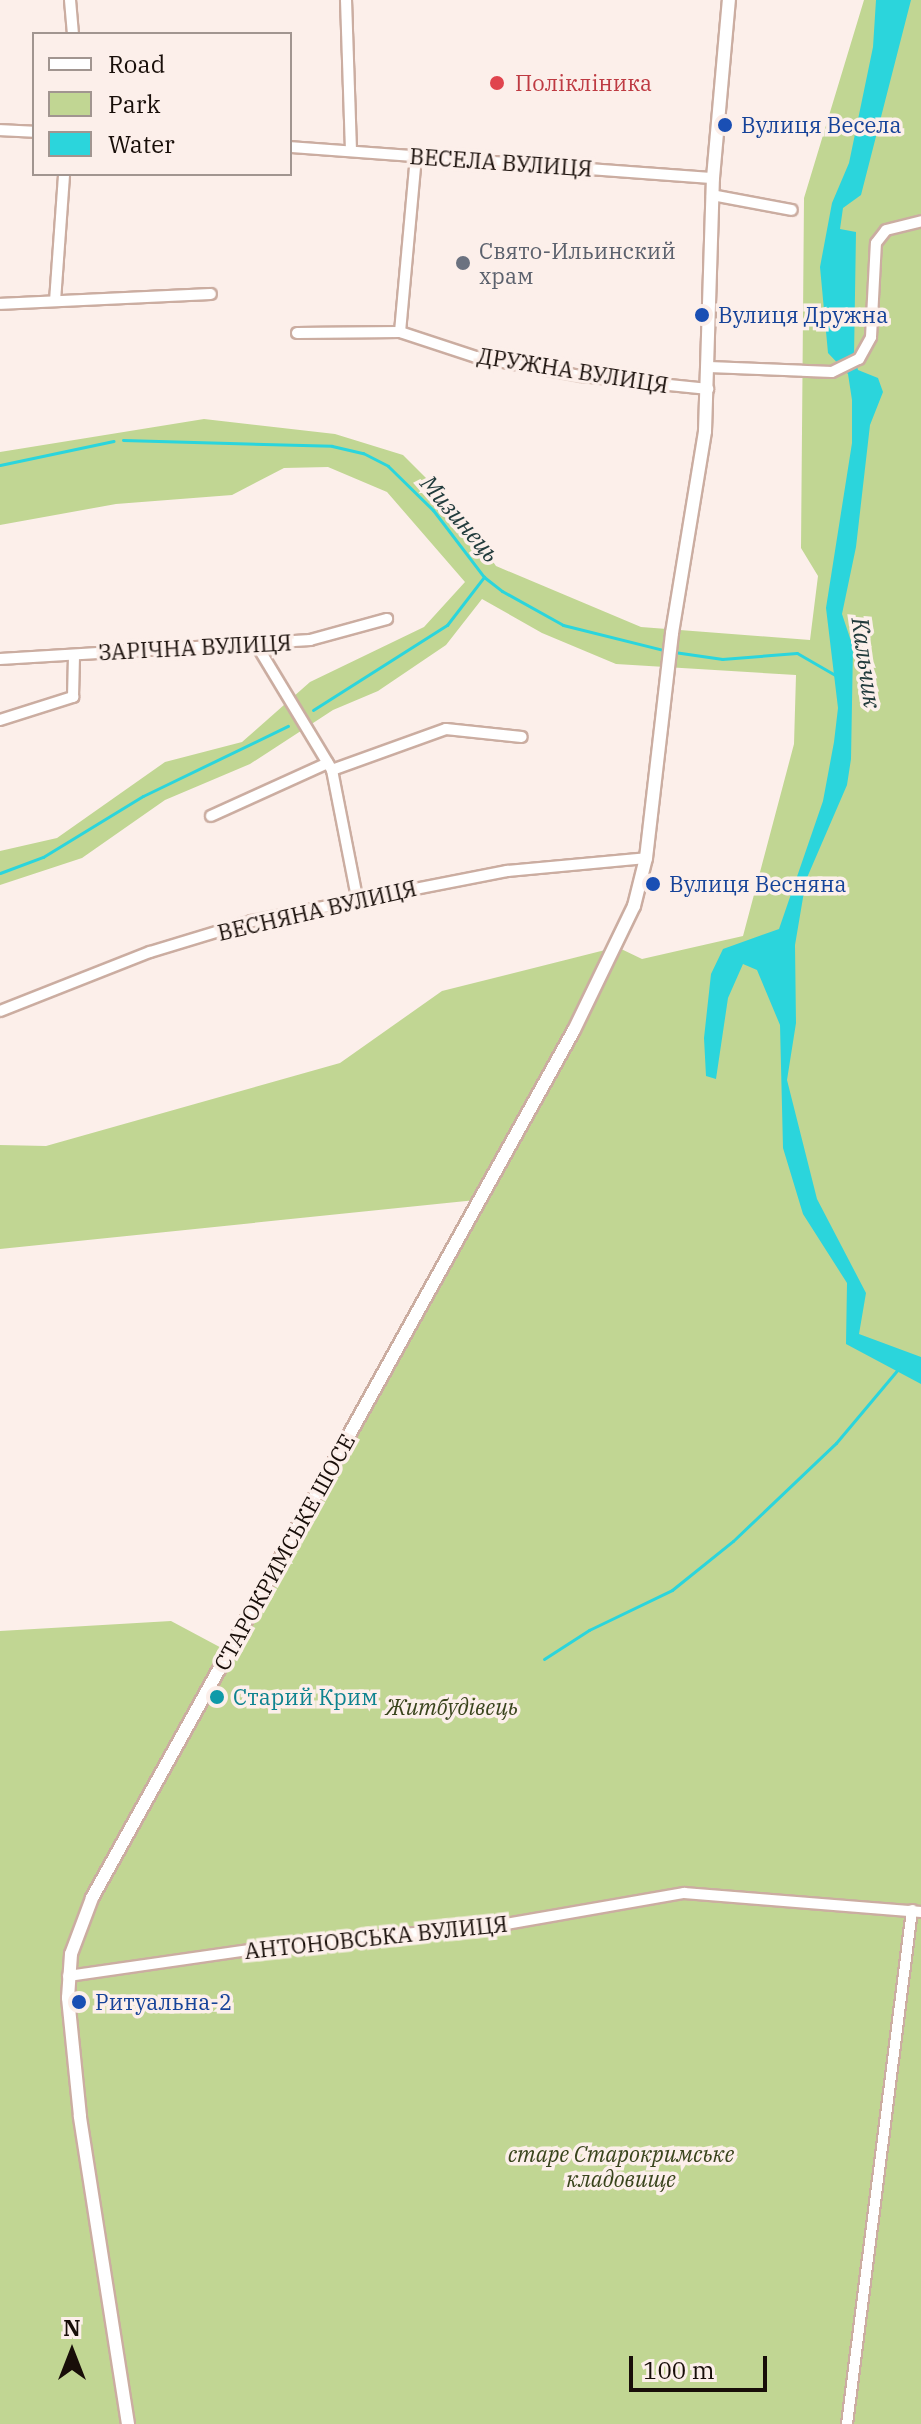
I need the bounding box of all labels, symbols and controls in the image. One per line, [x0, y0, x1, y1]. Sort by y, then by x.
legend [32, 32, 292, 176]
text: Road [108, 48, 165, 80]
place label: Полікліника [515, 70, 652, 96]
marker: Полікліника [486, 72, 508, 94]
text: Park [108, 88, 160, 120]
place label: Вулиця Весела [741, 112, 902, 138]
marker: Вулиця Весела [716, 116, 734, 134]
text: Water [108, 128, 175, 160]
street label: ВЕСЕЛА ВУЛИЦЯ [409, 142, 593, 182]
place label: Свято-Ильинский храм [479, 237, 676, 288]
marker: Свято-Ильинский храм [454, 254, 472, 272]
place label: Вулиця Дружна [718, 302, 888, 328]
marker: Вулиця Дружна [693, 306, 711, 324]
street label: ДРУЖНА ВУЛИЦЯ [476, 342, 670, 398]
water label: Мизинець [414, 469, 506, 569]
water label: Кальчик [845, 616, 887, 710]
street label: ЗАРІЧНА ВУЛИЦЯ [98, 629, 292, 665]
place label: Вулиця Весняна [669, 871, 847, 897]
street label: ВЕСНЯНА ВУЛИЦЯ [215, 874, 419, 946]
marker: Вулиця Весняна [644, 875, 662, 893]
street label: СТАРОКРИМСЬКЕ ШОСЕ [208, 1429, 360, 1675]
place label: Старий Крим [233, 1684, 378, 1710]
marker: Старий Крим [208, 1688, 226, 1706]
park label: Житбудівець [386, 1694, 518, 1720]
street label: АНТОНОВСЬКА ВУЛИЦЯ [243, 1910, 509, 1964]
place label: Ритуальна-2 [95, 1989, 232, 2015]
marker: Ритуальна-2 [70, 1993, 88, 2011]
park label: старе Старокримське кладовище [508, 2140, 734, 2192]
north arrow [32, 2312, 112, 2392]
text: N [63, 2313, 81, 2342]
scale bar [633, 2340, 771, 2390]
text: 100 m [643, 2354, 715, 2386]

